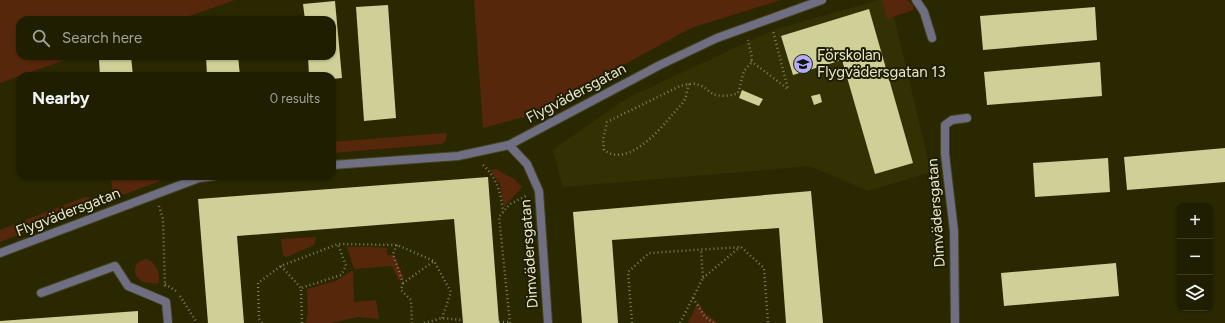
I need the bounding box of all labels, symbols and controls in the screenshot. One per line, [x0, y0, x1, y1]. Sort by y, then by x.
search box [16, 16, 336, 60]
icon: search [30, 27, 52, 49]
text: Search here [62, 29, 142, 47]
place label: Förskolan Flygvädersgatan 13 [817, 46, 946, 81]
school or university icon: Förskolan Flygvädersgatan 13 [792, 53, 814, 75]
street label: Flygvädersgatan [523, 59, 629, 127]
text: Nearby [32, 88, 90, 108]
text: 0 results [270, 91, 320, 106]
street label: Dimvädersgatan [923, 158, 949, 268]
street label: Flygvädersgatan [13, 184, 123, 240]
street label: Dimvädersgatan [516, 199, 542, 309]
map controls [1177, 203, 1213, 311]
button: + [1177, 203, 1213, 239]
button: − [1177, 239, 1213, 275]
button: layers [1177, 275, 1213, 311]

